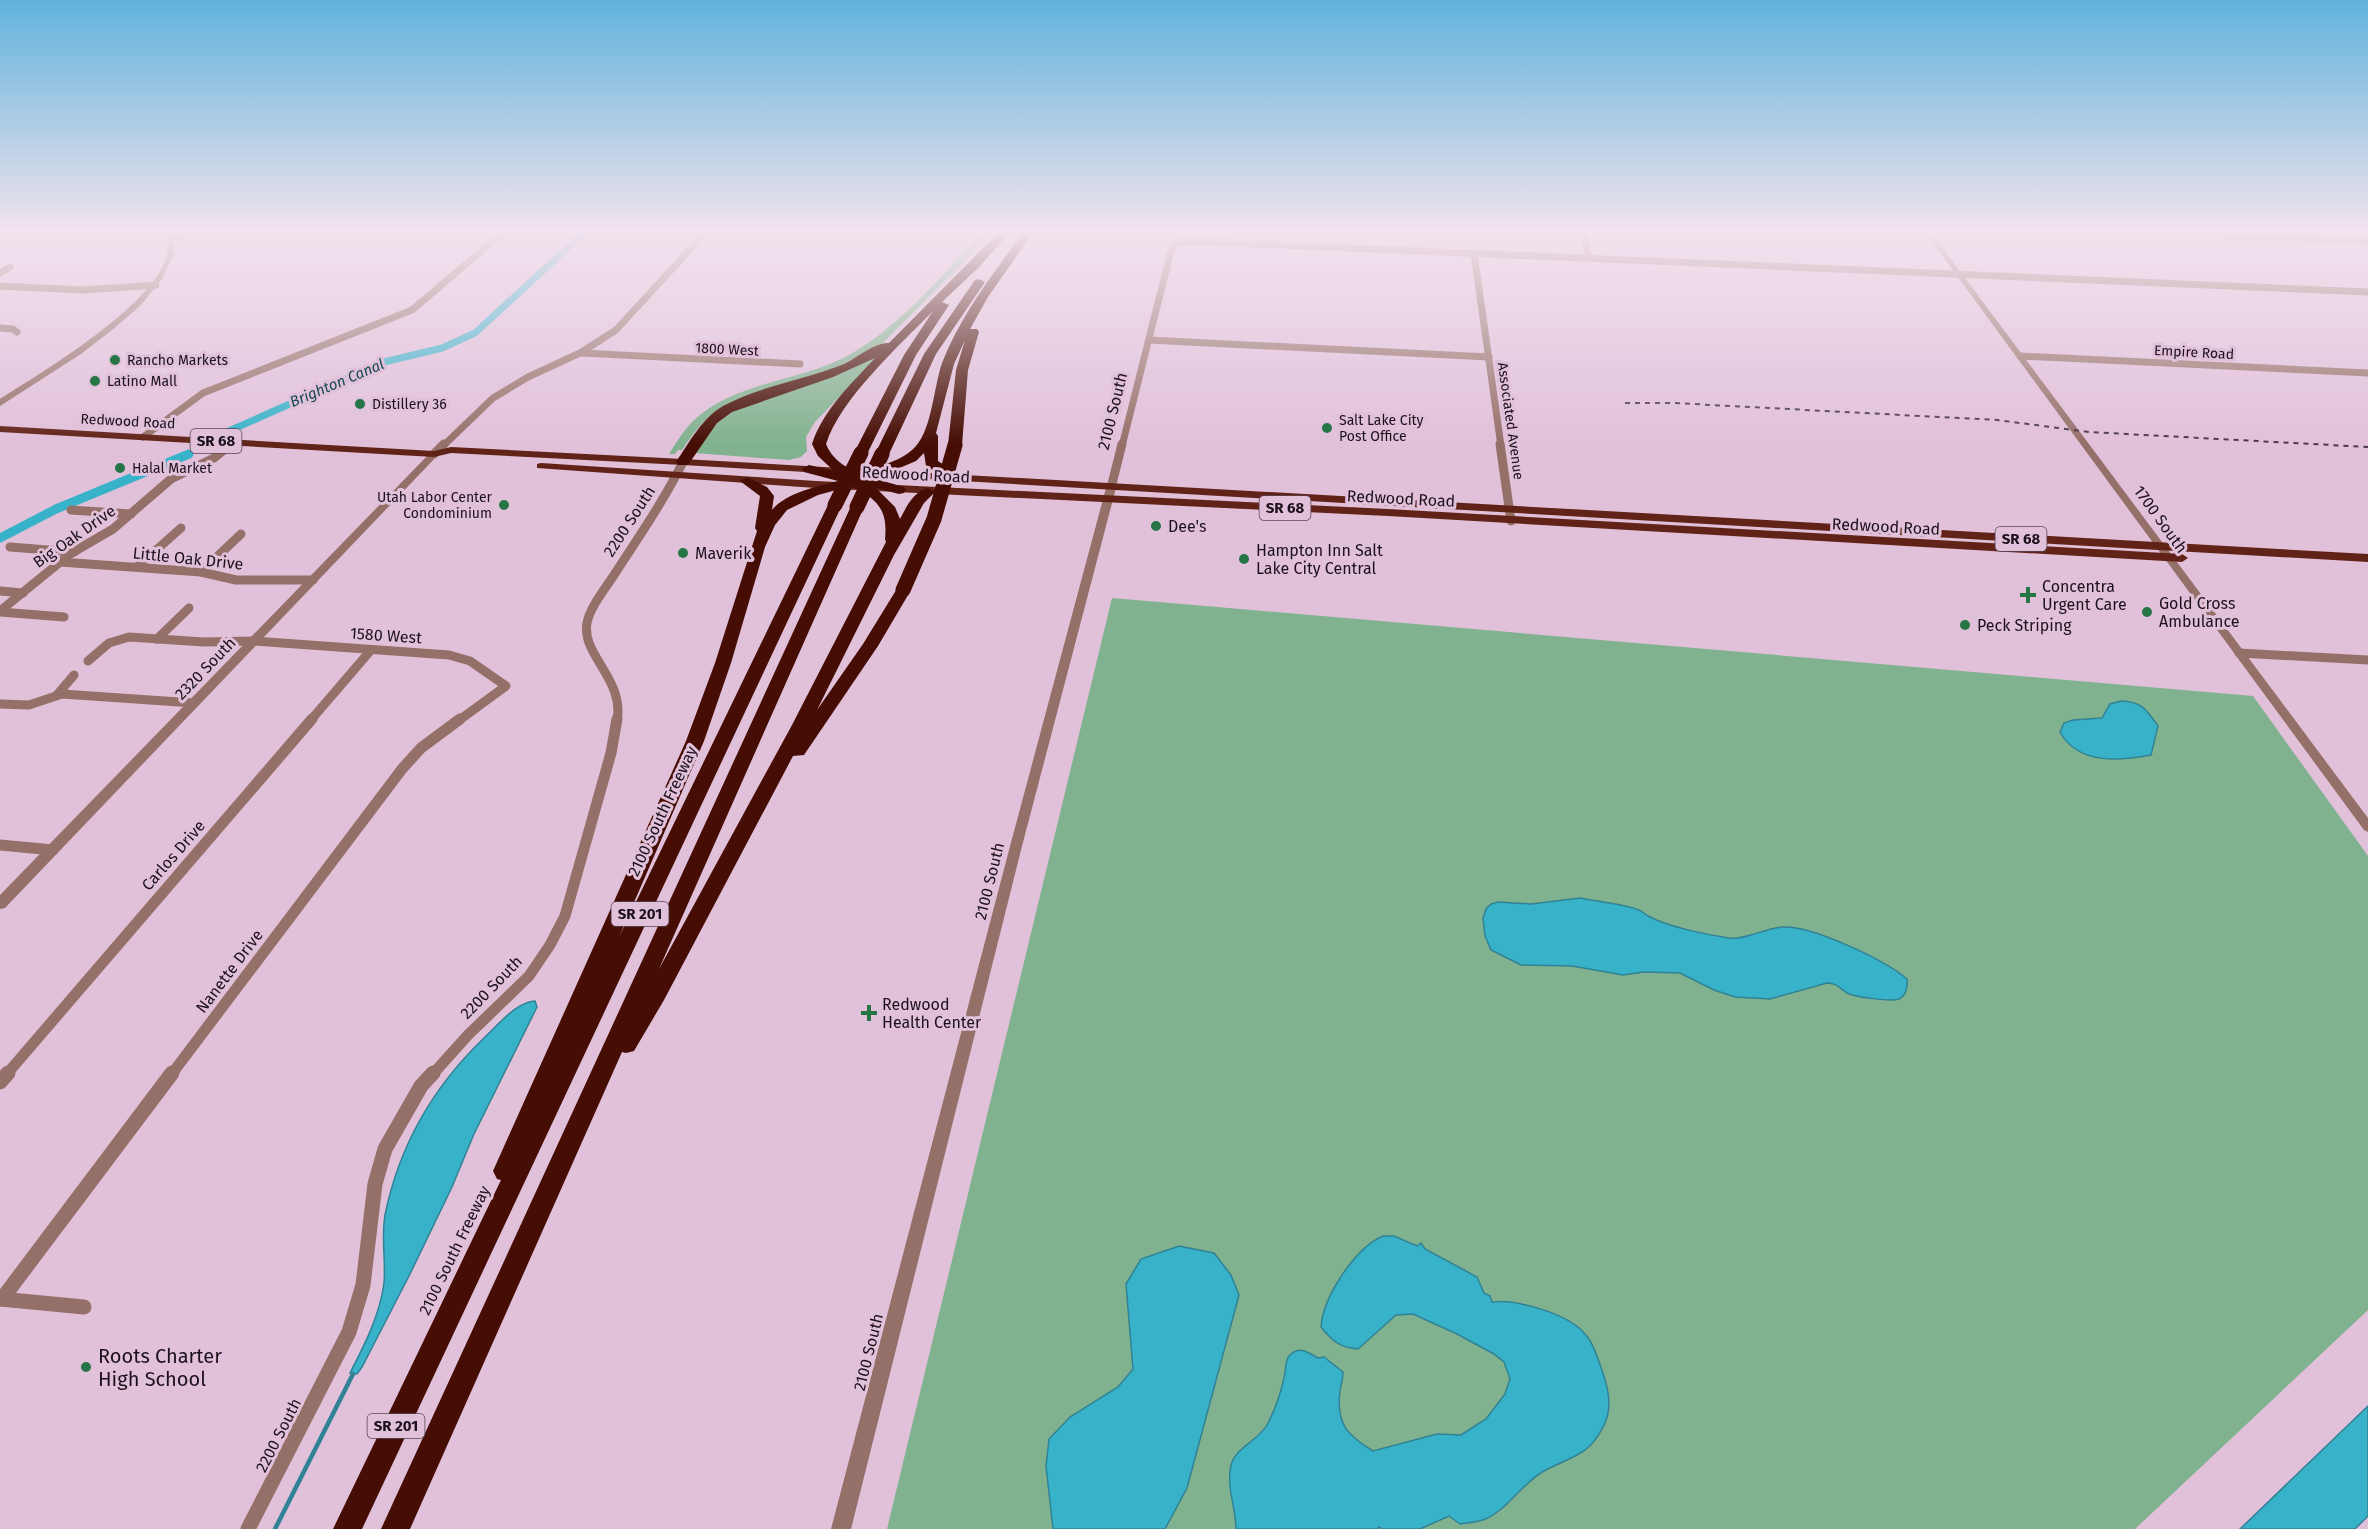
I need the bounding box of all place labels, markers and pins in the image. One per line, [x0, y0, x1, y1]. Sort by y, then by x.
place label: Rancho Markets [127, 352, 229, 369]
marker: Rancho Markets [108, 353, 122, 367]
place label: Latino Mall [107, 373, 177, 390]
marker: Latino Mall [88, 374, 102, 388]
place label: Distillery 36 [372, 396, 447, 413]
marker: Distillery 36 [353, 397, 367, 411]
place label: Salt Lake City Post Office [1339, 412, 1424, 445]
marker: Salt Lake City Post Office [1320, 421, 1334, 435]
place label: Halal Market [132, 460, 213, 477]
marker: Halal Market [113, 461, 127, 475]
place label: Utah Labor Center Condominium [377, 489, 493, 522]
marker: Utah Labor Center Condominium [497, 498, 511, 512]
place label: Dee's [1168, 517, 1206, 536]
marker: Dee's [1149, 519, 1163, 533]
place label: Hampton Inn Salt Lake City Central [1256, 541, 1383, 578]
place label: Maverik [695, 544, 752, 563]
marker: Maverik [676, 546, 690, 560]
marker: Hampton Inn Salt Lake City Central [1237, 552, 1251, 566]
place label: Concentra Urgent Care [2042, 577, 2127, 614]
marker: Concentra Urgent Care [2019, 586, 2037, 604]
place label: Gold Cross Ambulance [2159, 594, 2239, 631]
marker: Gold Cross Ambulance [2140, 605, 2154, 619]
place label: Peck Striping [1977, 616, 2072, 635]
marker: Peck Striping [1958, 618, 1972, 632]
place label: Redwood Health Center [882, 995, 982, 1032]
marker: Redwood Health Center [860, 1004, 878, 1022]
place label: Roots Charter High School [98, 1344, 222, 1391]
marker: Roots Charter High School [79, 1360, 93, 1374]

